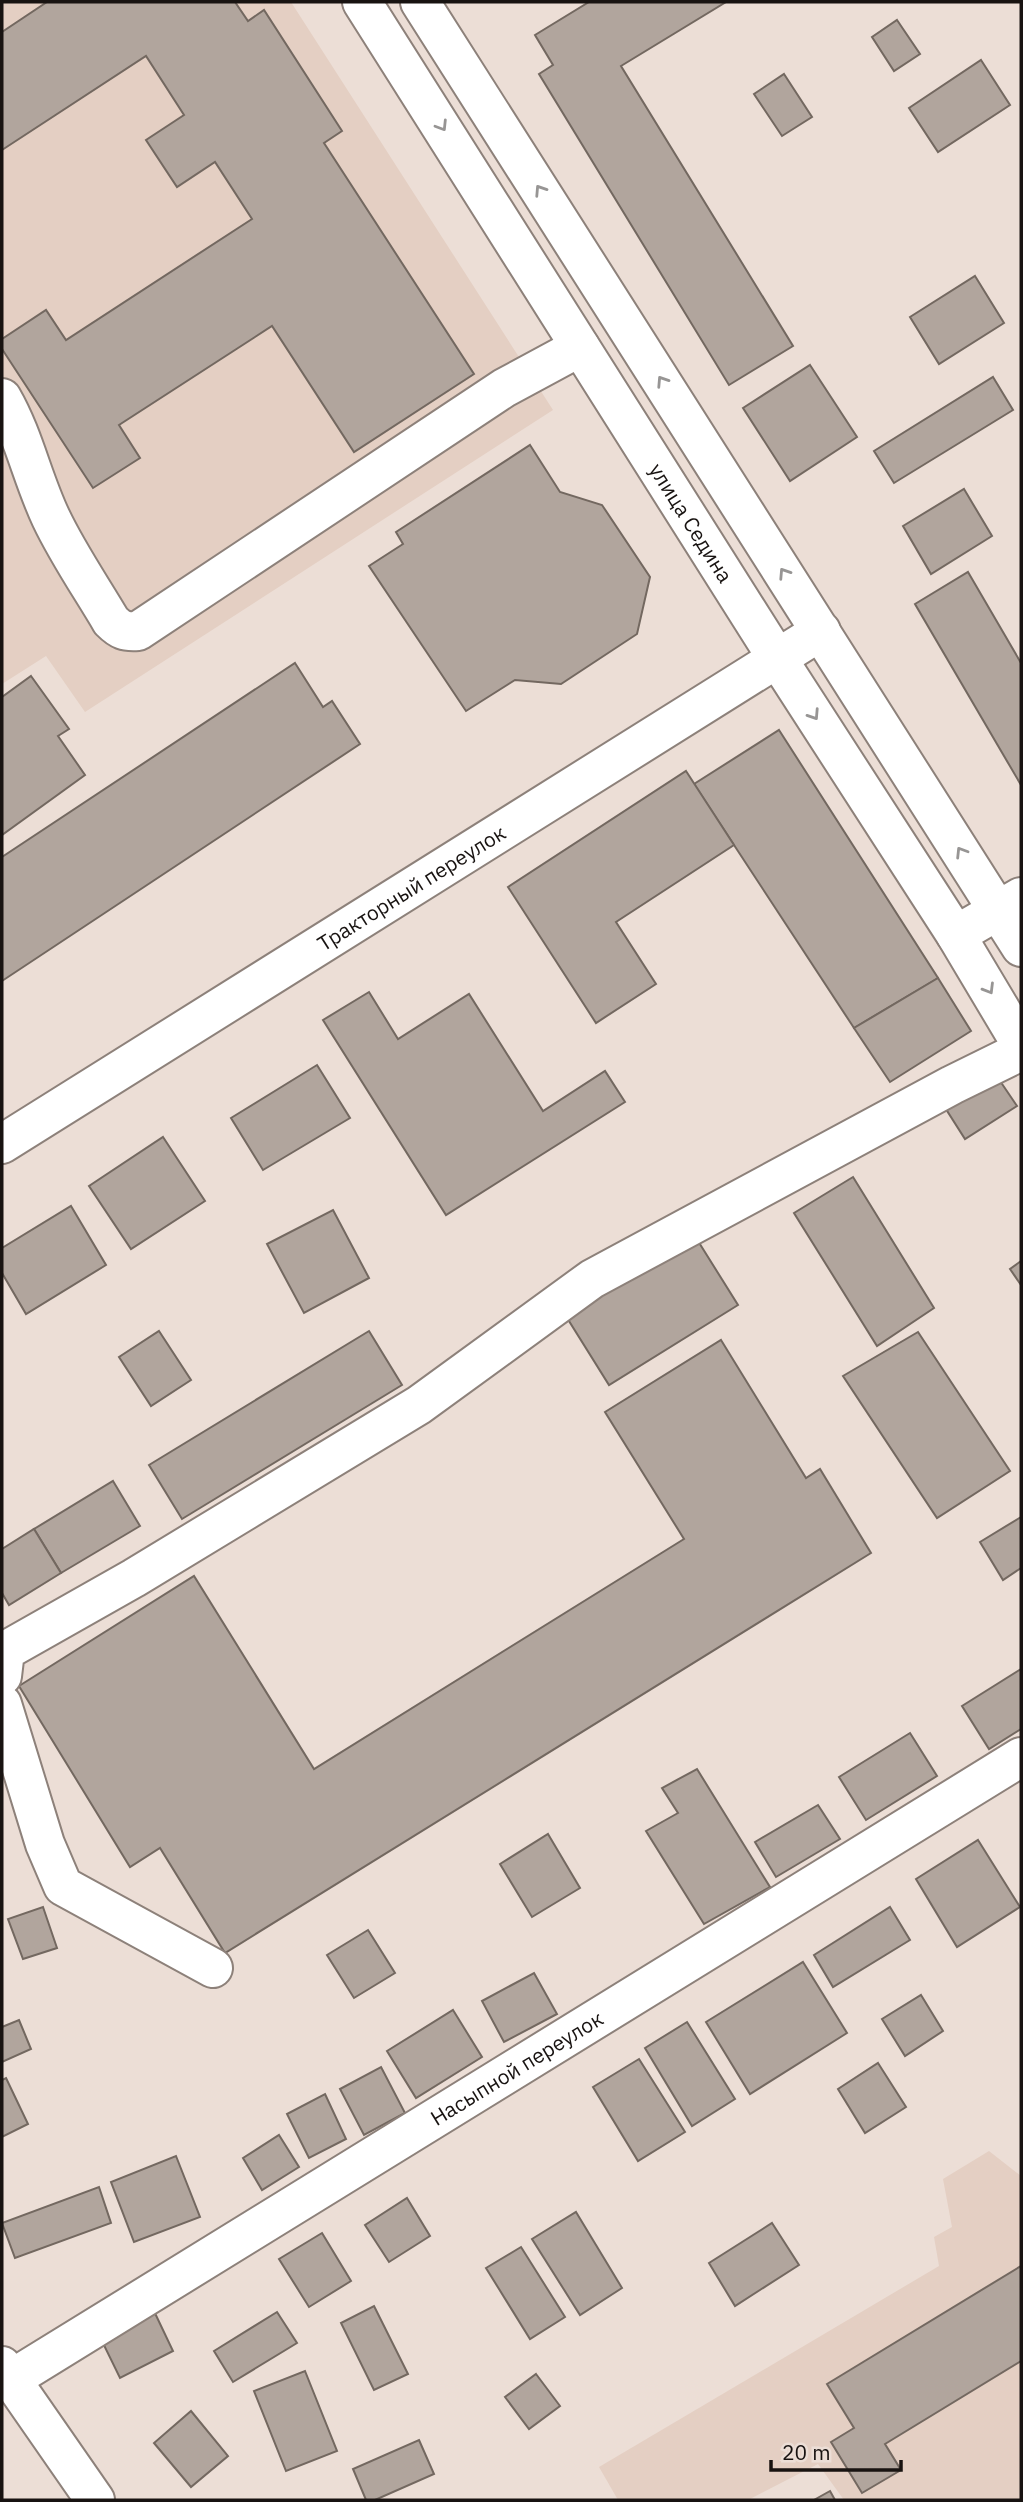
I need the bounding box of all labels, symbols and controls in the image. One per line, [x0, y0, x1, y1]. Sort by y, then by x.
one-way arrow [434, 118, 447, 131]
one-way arrow [535, 184, 548, 197]
one-way arrow [657, 376, 670, 389]
street label: улица Седина [643, 458, 740, 588]
one-way arrow [780, 568, 793, 581]
one-way arrow [806, 708, 819, 721]
street label: Тракторный переулок [312, 818, 511, 957]
one-way arrow [957, 847, 970, 860]
one-way arrow [981, 982, 994, 995]
street label: Насыпной переулок [425, 2004, 608, 2132]
scale bar [771, 2428, 900, 2472]
text: 20 m [782, 2438, 831, 2466]

